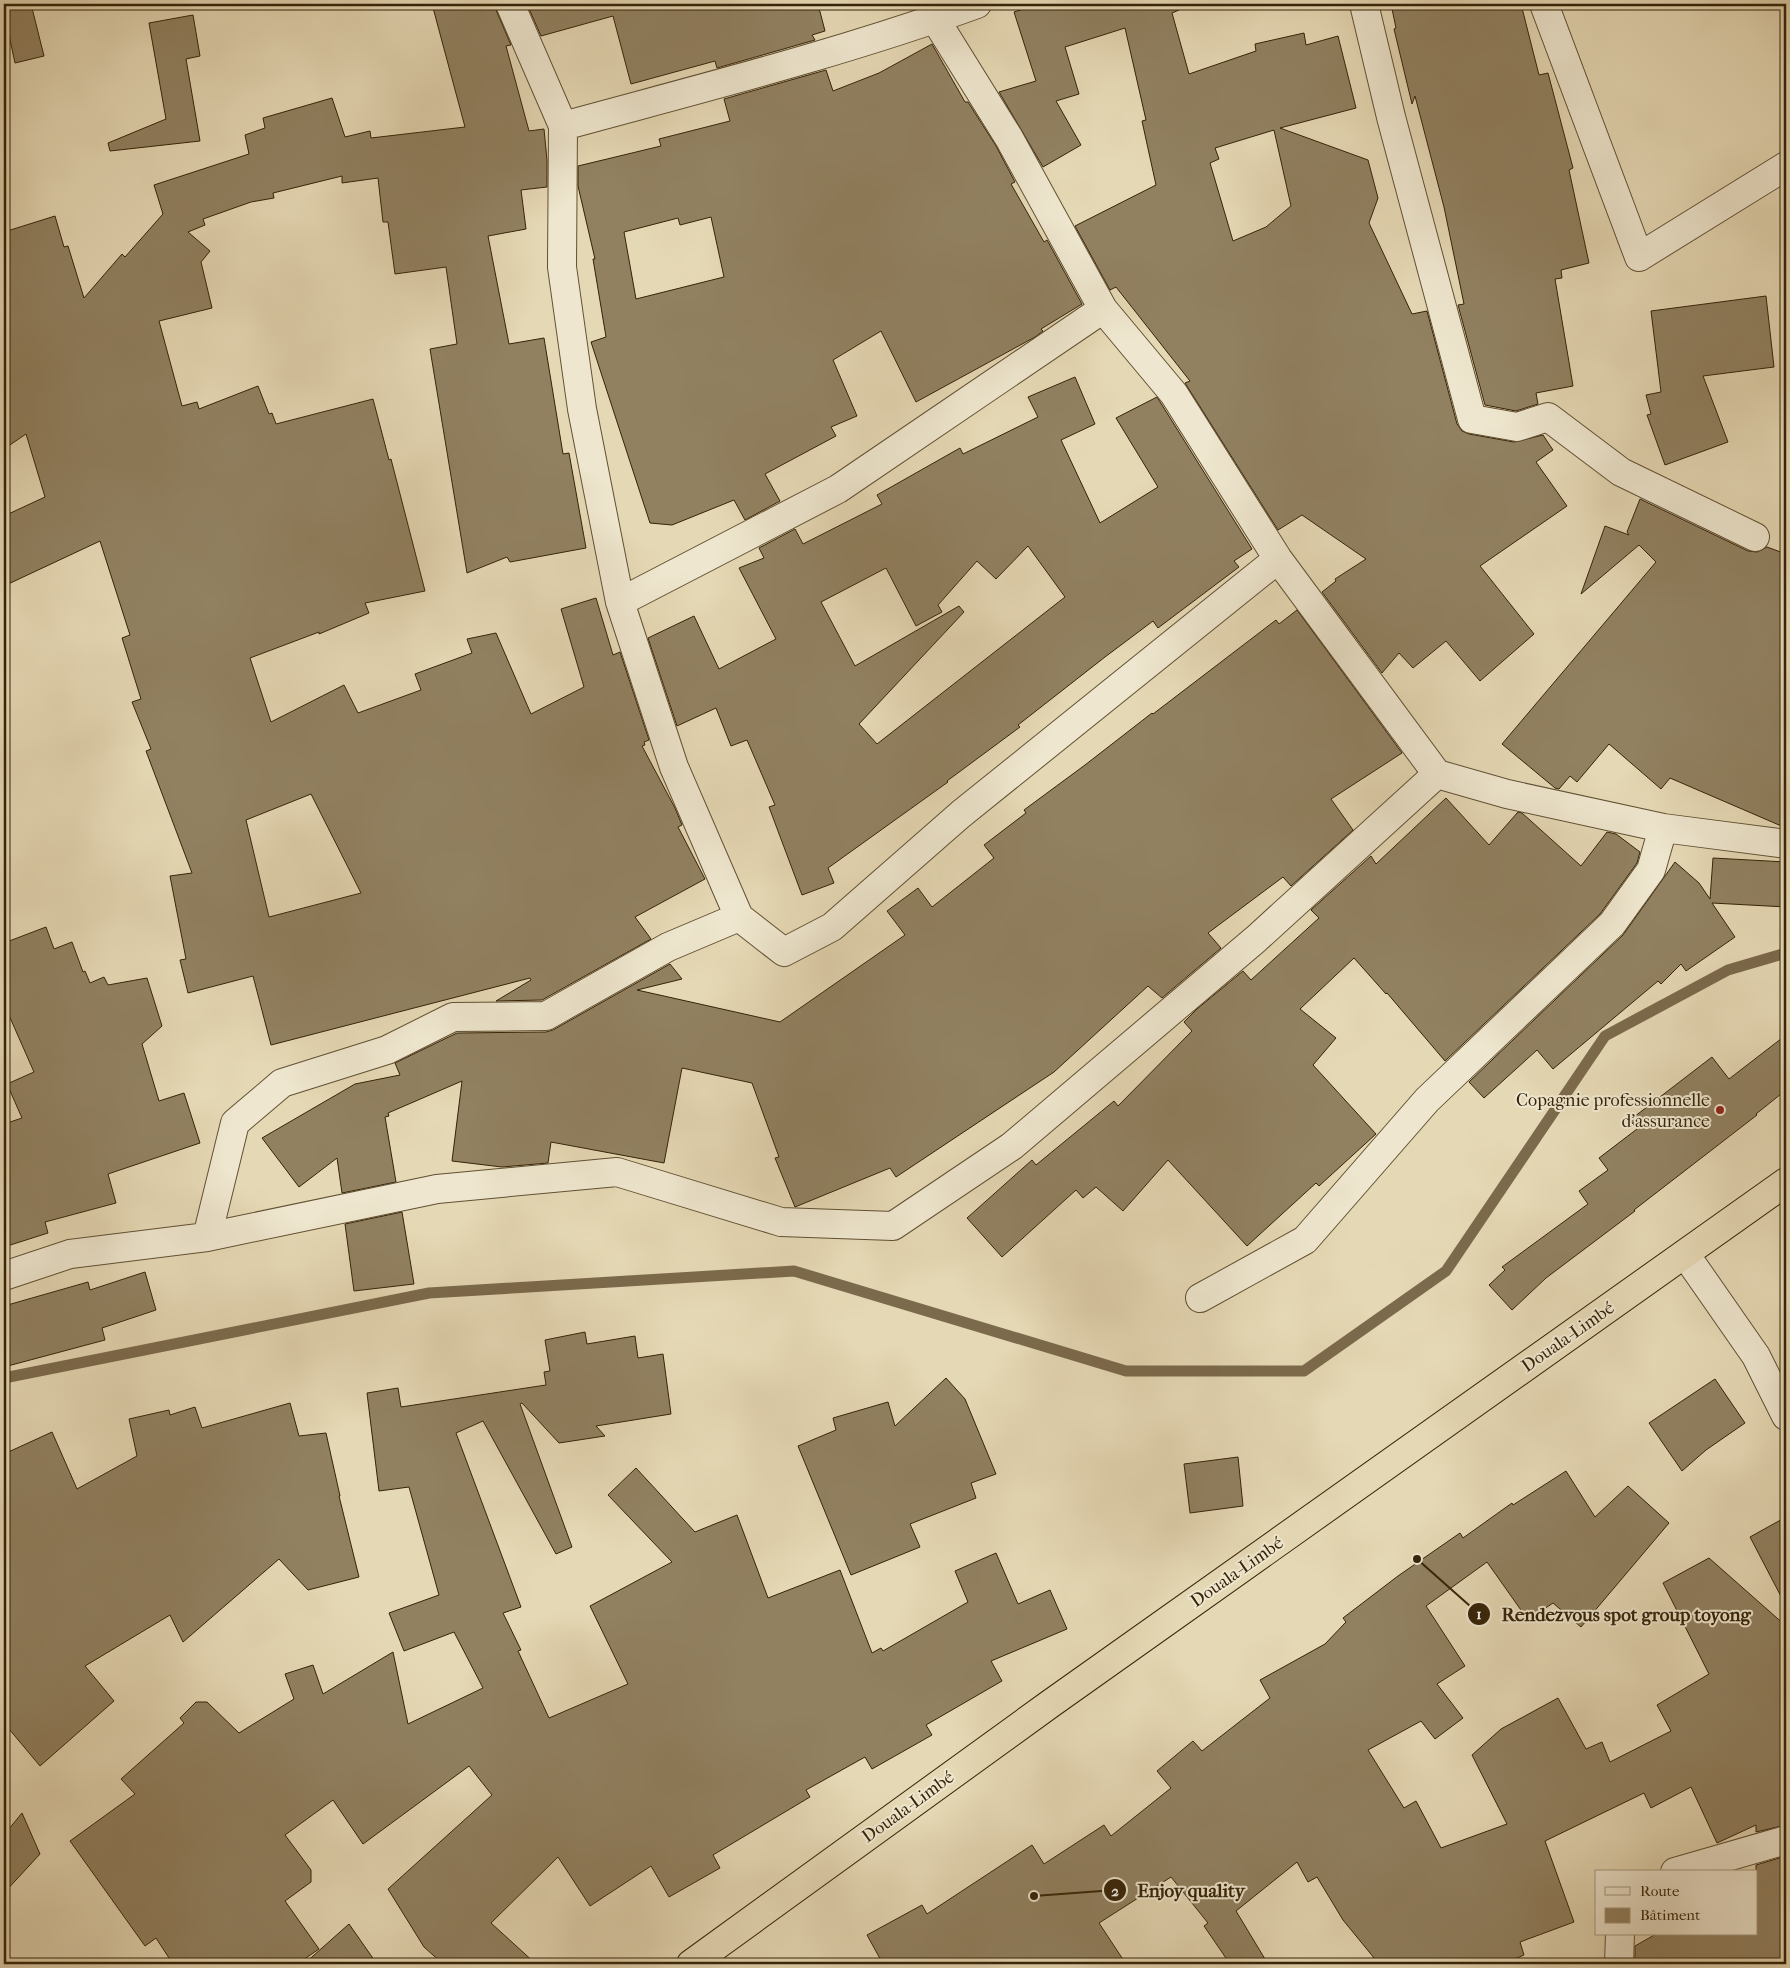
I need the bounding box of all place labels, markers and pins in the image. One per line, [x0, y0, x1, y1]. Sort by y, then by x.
place label: Copagnie professionnelle d'assurance [1516, 1090, 1710, 1132]
marker: Copagnie professionnelle d'assurance [1714, 1104, 1726, 1116]
callout: Rendezvous spot group toyong [1467, 1597, 1761, 1631]
callout: Enjoy quality [1102, 1873, 1255, 1907]

